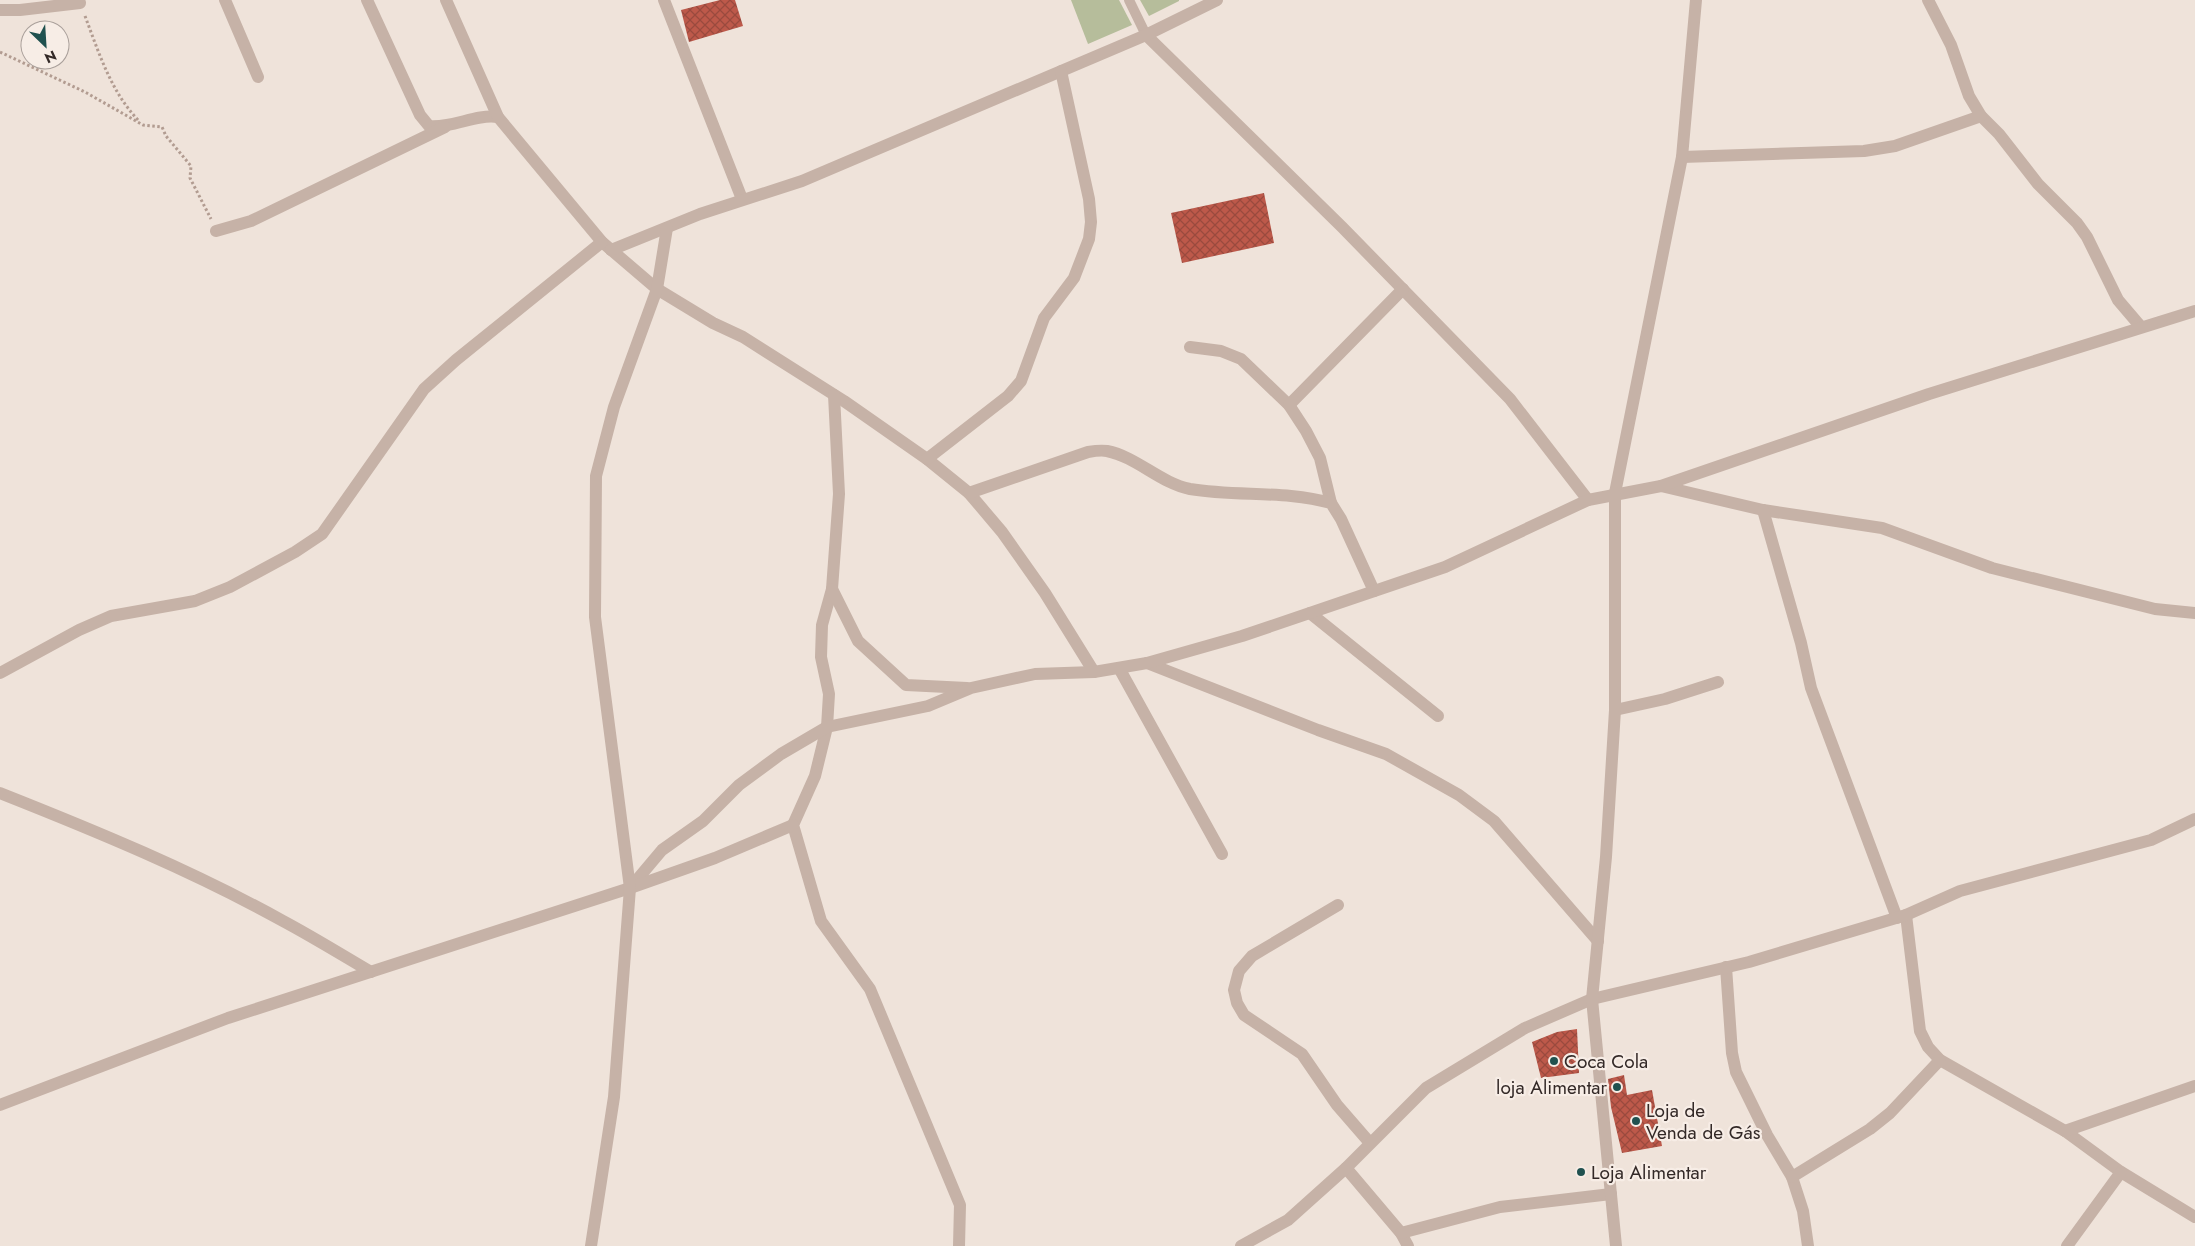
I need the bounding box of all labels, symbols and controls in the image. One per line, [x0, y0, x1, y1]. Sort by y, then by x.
north arrow [20, 20, 70, 70]
text: N [41, 45, 60, 68]
place label: Coca Cola [1564, 1048, 1648, 1075]
marker: Coca Cola [1548, 1055, 1560, 1067]
place label: loja Alimentar [1496, 1074, 1607, 1101]
marker: loja Alimentar [1611, 1081, 1623, 1093]
place label: Loja de Venda de Gás [1646, 1097, 1761, 1146]
marker: Loja de Venda de Gás [1630, 1115, 1642, 1127]
place label: Loja Alimentar [1591, 1159, 1707, 1186]
marker: Loja Alimentar [1575, 1166, 1587, 1178]

